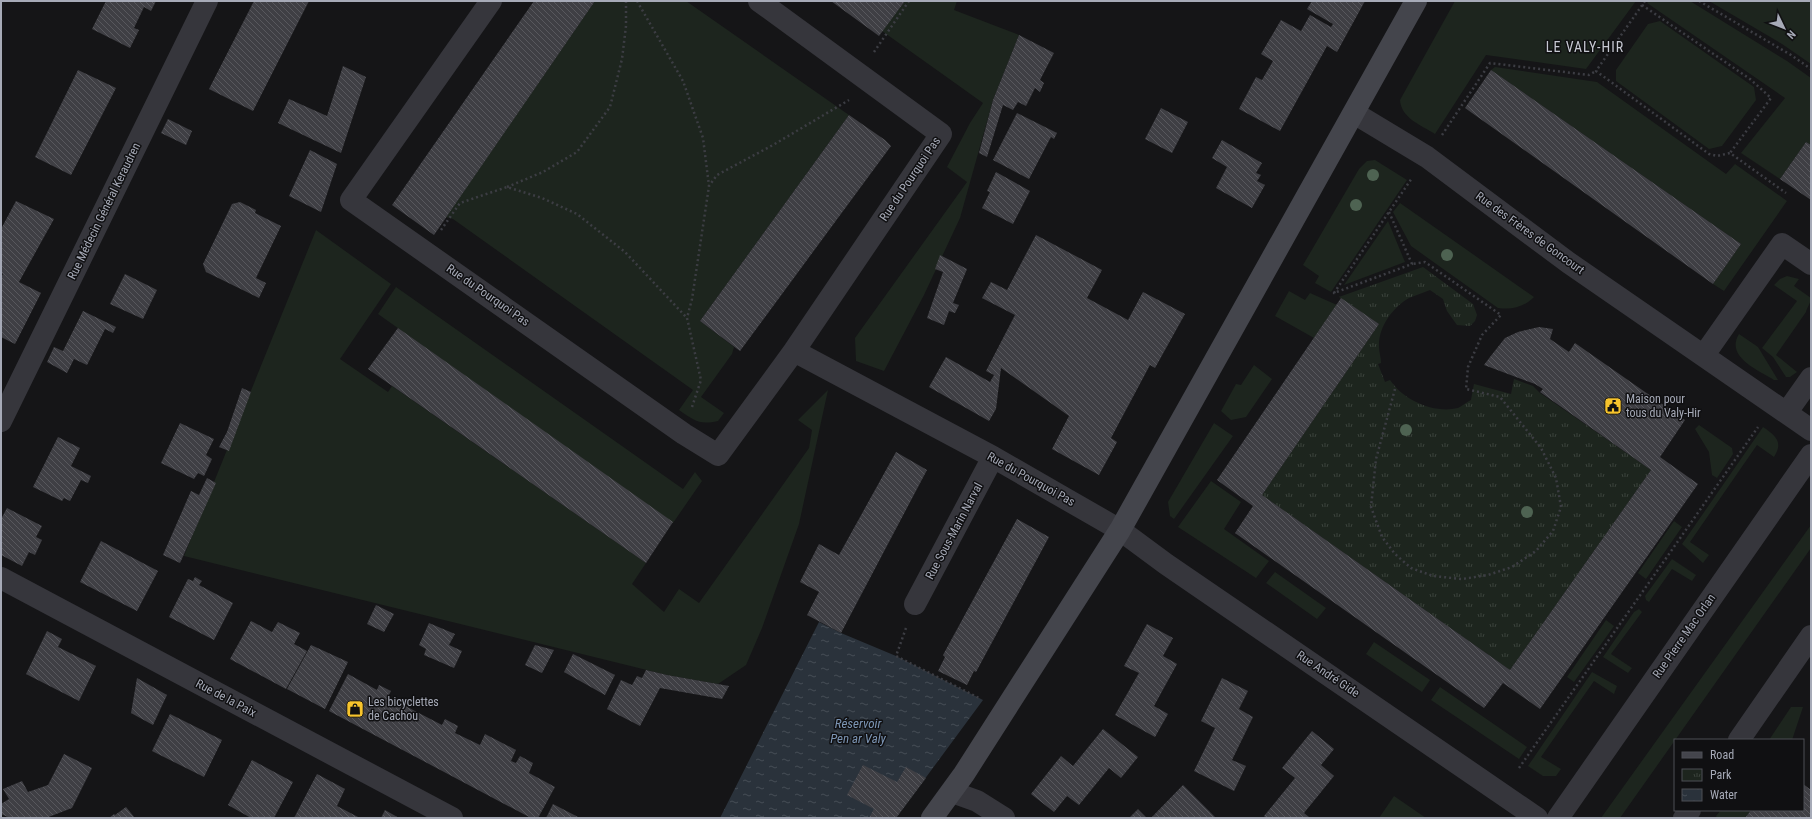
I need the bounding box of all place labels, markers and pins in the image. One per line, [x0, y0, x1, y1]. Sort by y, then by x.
place label: Maison pour tous du Valy-Hir [1626, 392, 1701, 420]
public building icon: Maison pour tous du Valy-Hir [1603, 396, 1623, 416]
place label: Les bicyclettes de Cachou [368, 695, 439, 723]
shop icon: Les bicyclettes de Cachou [345, 699, 365, 719]

